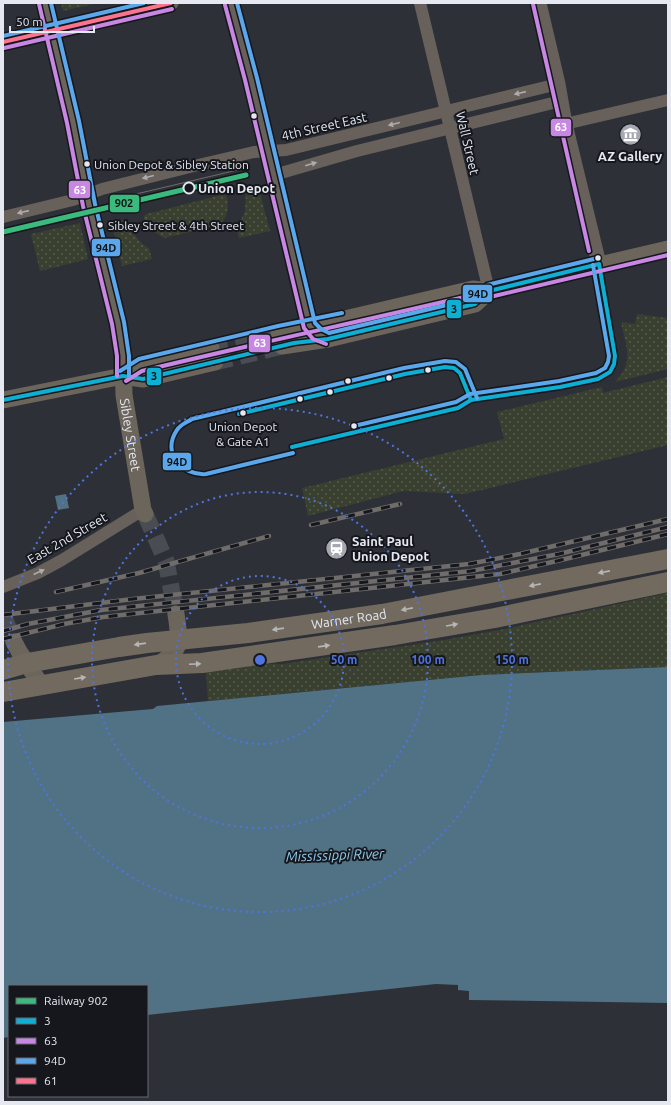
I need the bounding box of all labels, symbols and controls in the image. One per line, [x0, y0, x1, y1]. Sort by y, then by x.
scale bar [10, 8, 94, 34]
text: 50 m [16, 15, 43, 28]
one-way arrow [514, 90, 526, 96]
street label: 4th Street East [280, 109, 368, 143]
street label: Wall Street [454, 110, 482, 176]
unlabelled marker [249, 111, 259, 121]
line badge: 63 [550, 118, 572, 137]
one-way arrow [387, 121, 400, 127]
text: 63 [555, 121, 567, 133]
museum icon: AZ Gallery [617, 121, 643, 147]
place label: AZ Gallery [598, 149, 662, 163]
place label: Union Depot & Sibley Station [94, 158, 249, 171]
marker: Union Depot & Sibley Station [82, 159, 92, 169]
one-way arrow [305, 161, 317, 167]
one-way arrow [142, 174, 154, 180]
line badge: 63 [68, 180, 91, 199]
marker: Union Depot [182, 181, 196, 195]
place label: Union Depot [198, 181, 275, 195]
text: 63 [74, 184, 86, 196]
line badge: 902 [109, 194, 140, 213]
text: 902 [115, 197, 133, 209]
one-way arrow [17, 210, 30, 216]
place label: Sibley Street & 4th Street [108, 219, 244, 232]
marker: Sibley Street & 4th Street [95, 220, 105, 230]
line badge: 94D [91, 238, 121, 257]
text: 94D [96, 242, 116, 254]
unlabelled marker [593, 253, 603, 263]
line badge: 94D [462, 284, 493, 303]
text: 94D [468, 288, 488, 300]
line badge: 3 [446, 299, 462, 319]
text: 3 [451, 303, 457, 315]
line badge: 63 [248, 334, 271, 353]
text: 63 [254, 337, 266, 349]
unlabelled marker [423, 365, 433, 375]
line badge: 3 [146, 367, 162, 386]
text: 3 [151, 370, 157, 382]
unlabelled marker [384, 373, 394, 383]
unlabelled marker [343, 376, 353, 386]
unlabelled marker [325, 387, 335, 397]
unlabelled marker [295, 394, 305, 404]
street label: Sibley Street [118, 397, 143, 472]
marker: Union Depot & Gate A1 [238, 408, 248, 418]
place label: Union Depot & Gate A1 [209, 420, 278, 448]
unlabelled marker [349, 421, 359, 431]
line badge: 94D [162, 452, 192, 471]
text: 94D [167, 456, 187, 468]
street label: East 2nd Street [25, 510, 109, 566]
place label: Saint Paul Union Depot [352, 534, 429, 563]
station icon: Saint Paul Union Depot [323, 535, 349, 561]
one-way arrow [33, 569, 45, 575]
one-way arrow [598, 569, 610, 575]
one-way arrow [529, 582, 541, 588]
street label: Warner Road [310, 606, 388, 631]
one-way arrow [401, 606, 413, 612]
one-way arrow [446, 622, 458, 628]
one-way arrow [272, 626, 284, 632]
one-way arrow [134, 641, 146, 647]
one-way arrow [318, 643, 330, 649]
centre of rings [253, 653, 267, 667]
text: 50 m [331, 653, 357, 666]
text: 100 m [411, 653, 445, 666]
text: 150 m [495, 653, 529, 666]
one-way arrow [189, 660, 201, 667]
one-way arrow [73, 675, 86, 681]
water label: Mississippi River [285, 845, 385, 865]
legend [8, 985, 148, 1097]
text: Railway 902 [44, 994, 108, 1007]
text: 3 [44, 1014, 51, 1027]
text: 63 [44, 1034, 58, 1047]
text: 94D [44, 1054, 66, 1067]
text: 61 [44, 1074, 58, 1087]

